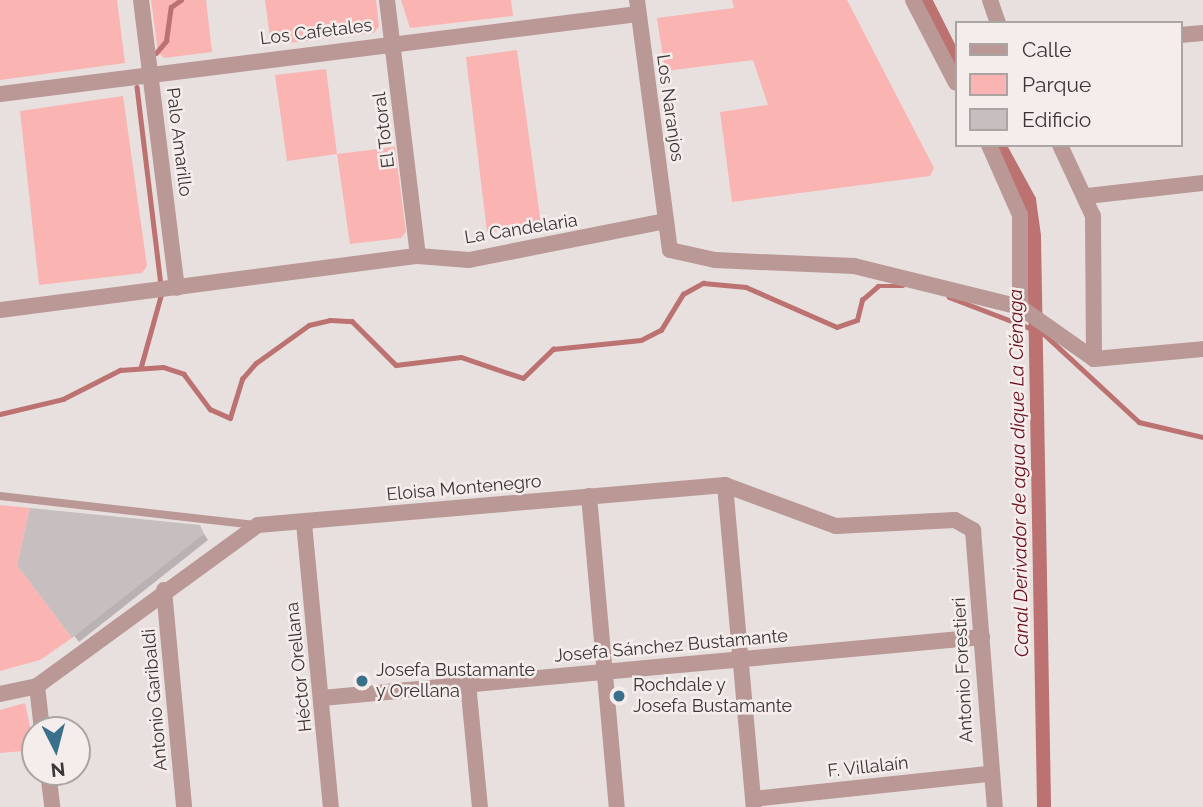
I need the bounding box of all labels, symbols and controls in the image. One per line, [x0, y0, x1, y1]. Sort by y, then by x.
street label: Los Cafetales [259, 14, 373, 50]
legend [954, 21, 1182, 147]
text: Calle [1022, 37, 1072, 62]
street label: Los Naranjos [652, 53, 688, 163]
text: Parque [1022, 72, 1091, 97]
street label: Palo Amarillo [162, 86, 196, 198]
street label: El Totoral [369, 90, 399, 170]
text: Edificio [1022, 107, 1091, 132]
street label: La Candelaria [463, 209, 579, 249]
water label: Canal Derivador de agua dique La Ciénaga [1004, 288, 1034, 658]
street label: Eloisa Montenegro [386, 470, 542, 506]
street label: Antonio Forestieri [948, 597, 978, 743]
street label: Héctor Orellana [281, 601, 317, 733]
street label: Josefa Sánchez Bustamante [553, 625, 789, 667]
street label: Antonio Garibaldi [138, 628, 172, 772]
place label: Josefa Bustamante y Orellana [376, 660, 535, 702]
marker: Josefa Bustamante y Orellana [354, 673, 370, 689]
place label: Rochdale y Josefa Bustamante [633, 675, 792, 718]
marker: Rochdale y Josefa Bustamante [611, 688, 627, 704]
north arrow [21, 716, 91, 786]
street label: F. Villalaín [826, 752, 910, 782]
text: N [50, 758, 66, 782]

